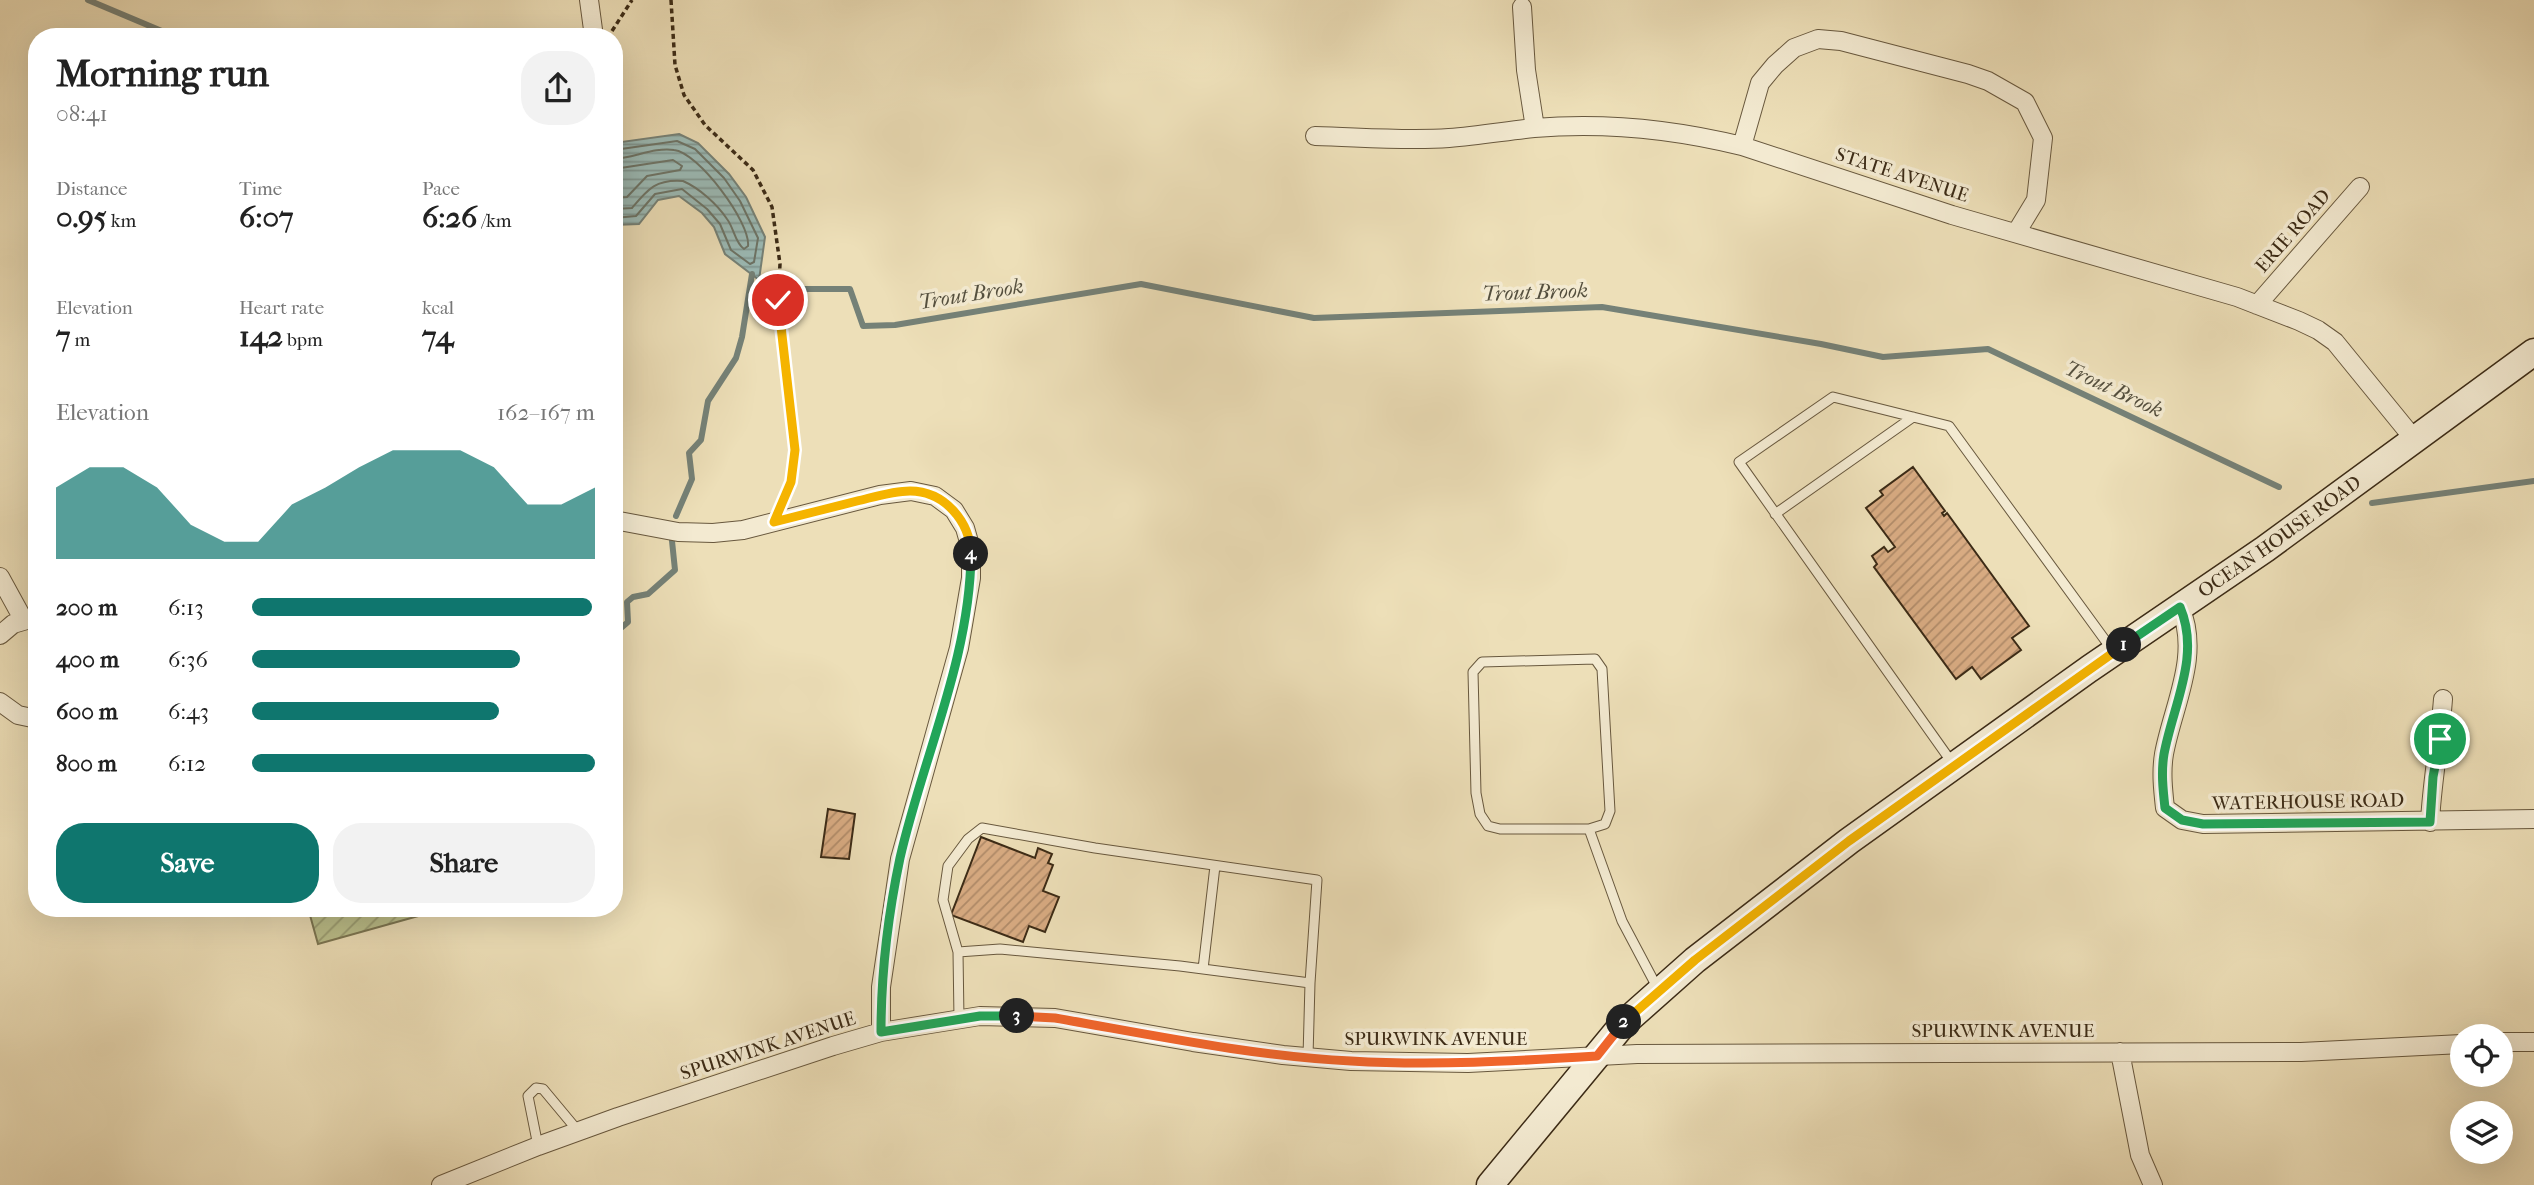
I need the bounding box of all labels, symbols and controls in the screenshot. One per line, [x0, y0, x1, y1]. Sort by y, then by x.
text: Morning run [56, 51, 269, 96]
button: share [521, 51, 595, 125]
text: 08:41 [56, 100, 108, 127]
street label: STATE AVENUE [1833, 143, 1972, 207]
text: Distance [56, 178, 127, 200]
text: Time [239, 178, 282, 200]
text: Pace [422, 178, 460, 200]
street label: ERIE ROAD [2251, 185, 2335, 277]
text: 0.95 [56, 200, 107, 235]
text: 6:07 [239, 200, 294, 235]
text: 6:26 [422, 200, 477, 235]
text: km [107, 210, 136, 232]
text: /km [477, 210, 511, 232]
pin [748, 270, 808, 330]
water label: Trout Brook [917, 274, 1025, 314]
water label: Trout Brook [1482, 278, 1588, 306]
icon: check [759, 281, 797, 319]
text: Elevation [56, 297, 133, 319]
text: Heart rate [239, 297, 324, 319]
text: kcal [422, 297, 454, 319]
text: 7 [56, 319, 70, 354]
text: 142 [239, 319, 283, 354]
text: 74 [422, 319, 453, 354]
text: m [70, 329, 90, 351]
text: bpm [283, 329, 323, 351]
water label: Trout Brook [2061, 356, 2167, 422]
text: Elevation [56, 399, 149, 426]
text: 162–167 m [497, 399, 595, 426]
street label: OCEAN HOUSE ROAD [2194, 471, 2365, 602]
pin: 4 [954, 536, 988, 572]
text: 4 [965, 542, 976, 564]
text: 200 m [56, 594, 117, 621]
text: 6:13 [168, 594, 204, 621]
pin: 1 [2106, 628, 2142, 662]
text: 1 [2120, 633, 2127, 655]
text: 400 m [56, 646, 119, 673]
text: 6:36 [168, 646, 208, 673]
text: 600 m [56, 698, 118, 725]
text: 6:43 [168, 698, 209, 725]
pin [2410, 709, 2470, 769]
icon: arrive [2421, 720, 2459, 758]
text: 800 m [56, 750, 117, 777]
text: 6:12 [168, 750, 206, 777]
street label: WATERHOUSE ROAD [2211, 789, 2404, 815]
button: Save [56, 823, 319, 903]
button: Share [333, 823, 595, 903]
pin: 3 [1000, 998, 1034, 1034]
text: 3 [1013, 1004, 1020, 1026]
pin: 2 [1606, 1004, 1642, 1040]
street label: SPURWINK AVENUE [678, 1007, 859, 1085]
text: 2 [1619, 1010, 1628, 1032]
street label: SPURWINK AVENUE [1912, 1020, 2095, 1042]
map controls [2450, 1024, 2513, 1164]
button: locate [2450, 1024, 2513, 1087]
street label: SPURWINK AVENUE [1345, 1028, 1528, 1050]
button: layers [2450, 1101, 2513, 1164]

